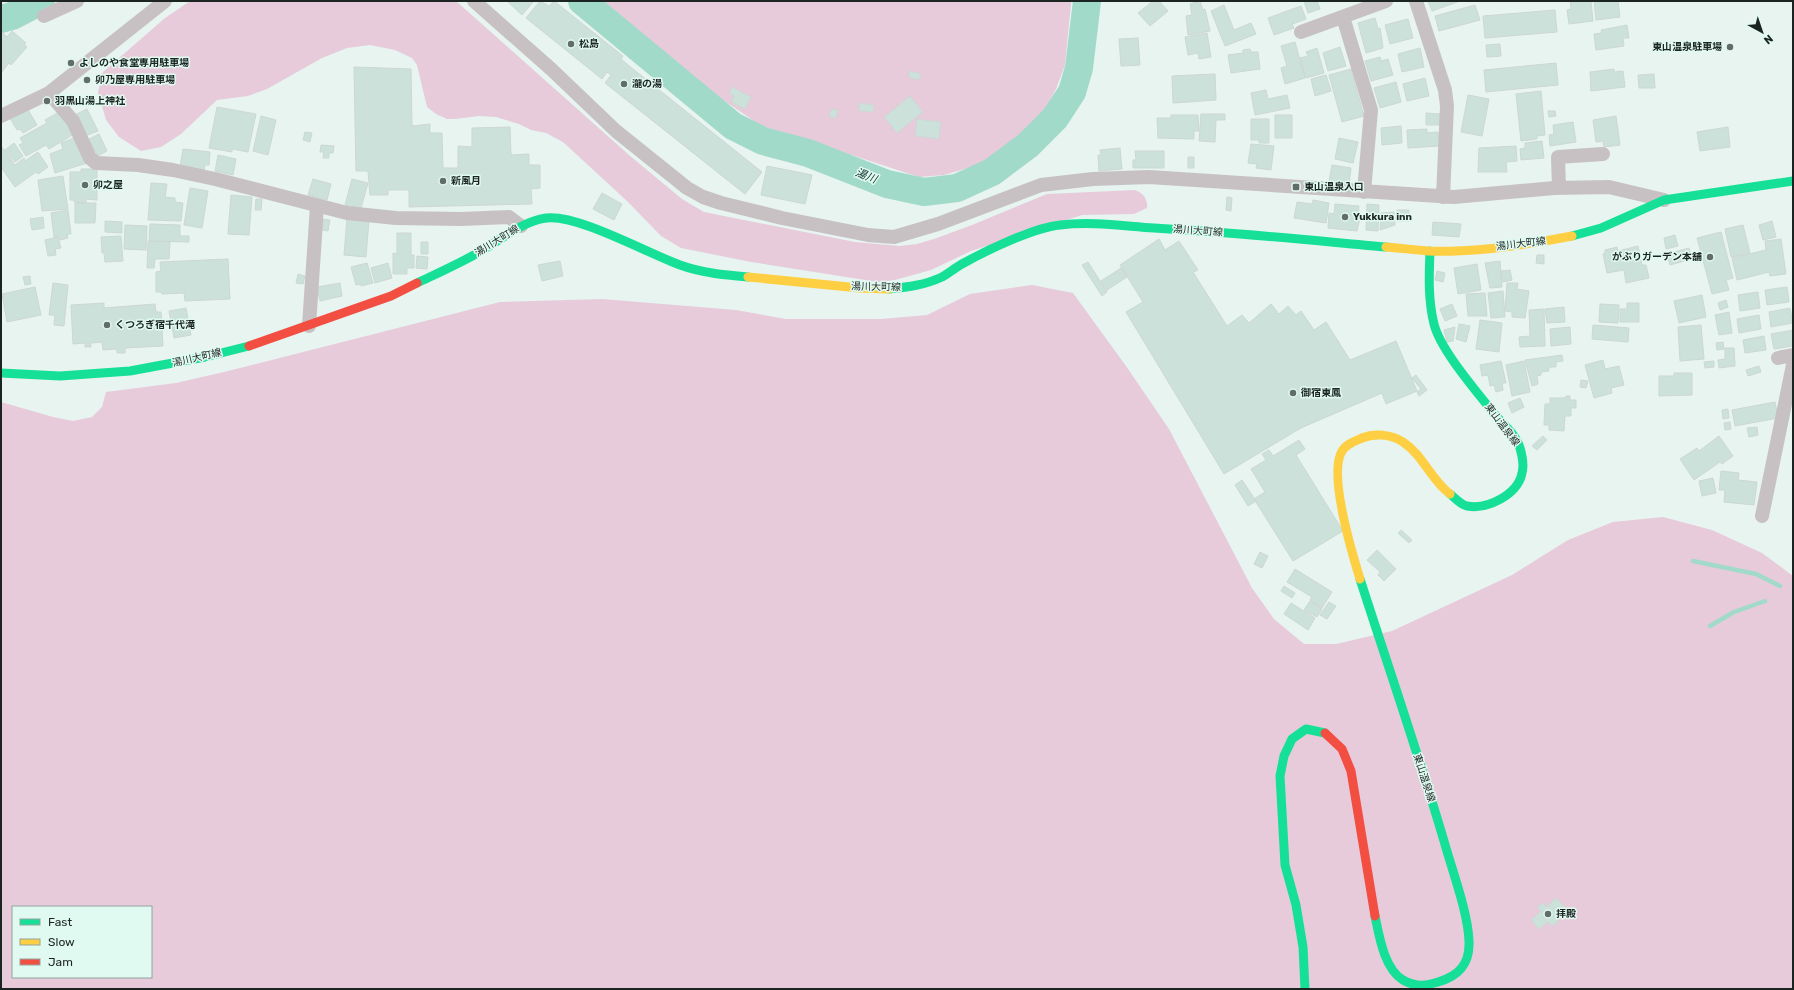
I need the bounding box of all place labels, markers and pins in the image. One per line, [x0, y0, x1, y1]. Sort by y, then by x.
place label: 松島 [579, 38, 599, 50]
marker: 松島 [566, 39, 576, 49]
place label: 東山温泉駐車場 [1652, 41, 1722, 53]
marker: 東山温泉駐車場 [1725, 42, 1735, 52]
place label: よしのや食堂専用駐車場 [79, 57, 189, 69]
marker: よしのや食堂専用駐車場 [66, 58, 76, 68]
place label: 卯乃屋専用駐車場 [95, 74, 175, 86]
marker: 卯乃屋専用駐車場 [82, 75, 92, 85]
place label: 瀧の湯 [632, 78, 662, 90]
marker: 瀧の湯 [619, 79, 629, 89]
place label: 羽黒山湯上神社 [54, 95, 126, 107]
marker: 羽黒山湯上神社 [42, 96, 52, 106]
place label: 新風月 [451, 175, 481, 187]
marker: 新風月 [438, 176, 448, 186]
place label: 卯之屋 [93, 179, 123, 191]
marker: 卯之屋 [80, 180, 90, 190]
place label: 東山温泉入口 [1304, 181, 1364, 193]
marker: 東山温泉入口 [1291, 182, 1301, 192]
place label: Yukkura inn [1353, 211, 1412, 223]
marker: Yukkura inn [1340, 212, 1350, 222]
place label: がぶりガーデン本舗 [1612, 251, 1702, 263]
marker: がぶりガーデン本舗 [1705, 252, 1715, 262]
place label: くつろぎ宿千代滝 [115, 319, 195, 331]
marker: くつろぎ宿千代滝 [102, 320, 112, 330]
place label: 御宿東鳳 [1300, 387, 1341, 399]
marker: 御宿東鳳 [1288, 388, 1298, 398]
place label: 拝殿 [1556, 908, 1576, 920]
marker: 拝殿 [1543, 909, 1553, 919]

